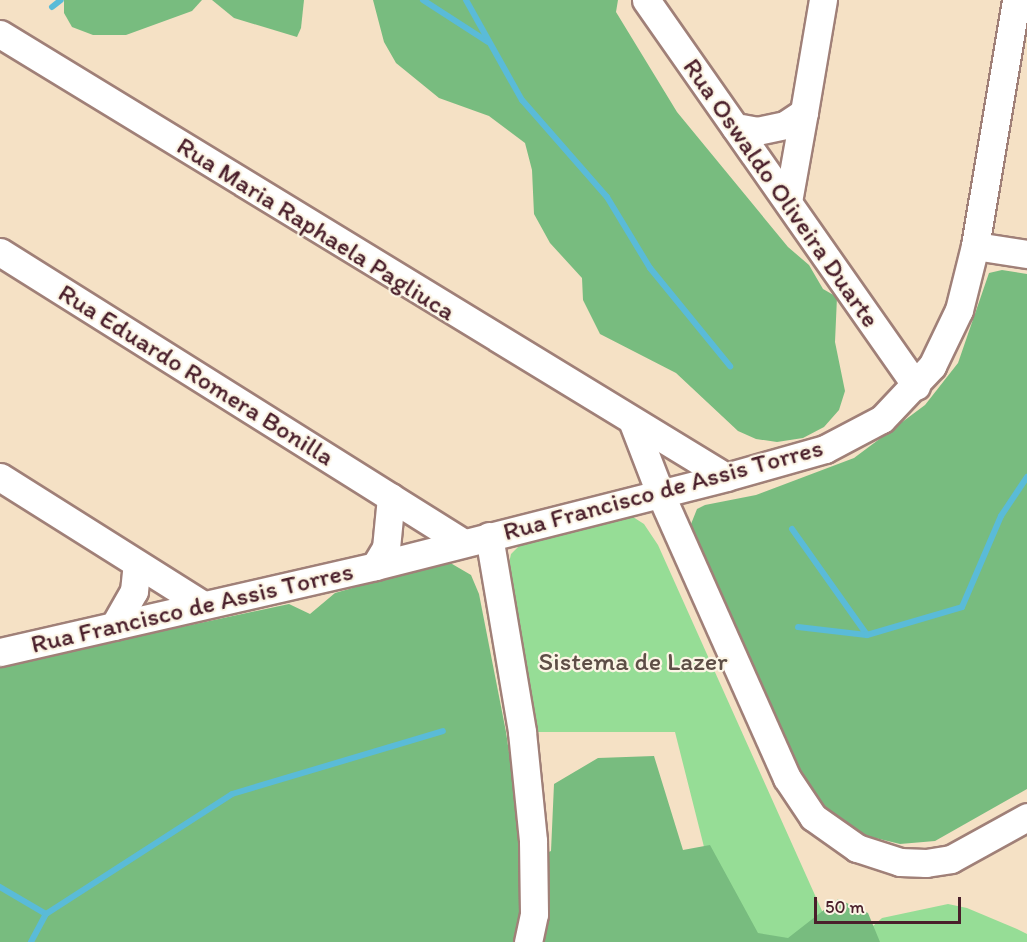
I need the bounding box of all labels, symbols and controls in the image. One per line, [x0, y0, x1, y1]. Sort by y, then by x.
street label: Rua Oswaldo Oliveira Duarte [676, 52, 886, 334]
street label: Rua Maria Raphaela Pagliuca [171, 130, 461, 328]
street label: Rua Eduardo Romera Bonilla [52, 277, 340, 473]
street label: Rua Francisco de Assis Torres [501, 433, 825, 547]
street label: Rua Francisco de Assis Torres [29, 556, 355, 660]
park label: Sistema de Lazer [538, 646, 728, 678]
scale bar [817, 885, 964, 923]
text: 50 m [825, 896, 865, 918]

